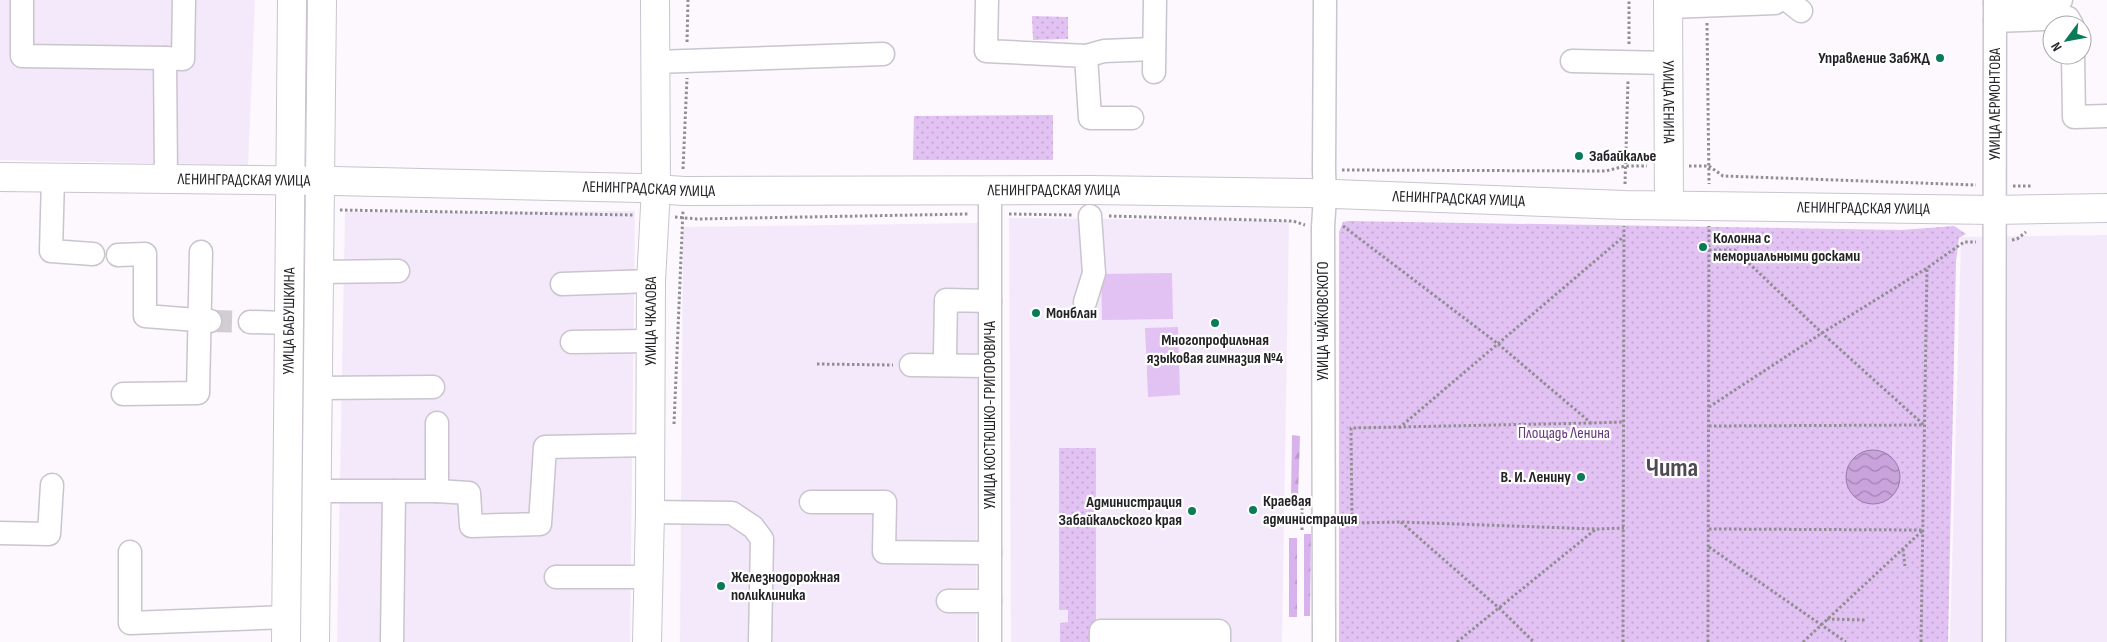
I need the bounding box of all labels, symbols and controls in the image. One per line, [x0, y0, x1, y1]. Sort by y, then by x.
north arrow [2042, 15, 2092, 65]
text: N [2047, 39, 2066, 54]
street label: УЛИЦА ЛЕРМОНТОВА [1985, 48, 2004, 160]
place label: Управление ЗабЖД [1818, 49, 1931, 68]
marker: Управление ЗабЖД [1934, 52, 1946, 64]
street label: УЛИЦА ЛЕНИНА [1659, 60, 1678, 144]
place label: Забайкалье [1589, 147, 1657, 166]
marker: Забайкалье [1573, 150, 1585, 162]
street label: ЛЕНИНГРАДСКАЯ УЛИЦА [177, 170, 311, 190]
street label: ЛЕНИНГРАДСКАЯ УЛИЦА [581, 177, 715, 201]
street label: ЛЕНИНГРАДСКАЯ УЛИЦА [986, 180, 1120, 200]
street label: ЛЕНИНГРАДСКАЯ УЛИЦА [1391, 187, 1525, 211]
street label: ЛЕНИНГРАДСКАЯ УЛИЦА [1796, 198, 1930, 219]
place label: Колонна с мемориальными досками [1713, 229, 1860, 266]
marker: Колонна с мемориальными досками [1697, 241, 1709, 253]
street label: УЛИЦА ЧАЙКОВСКОГО [1314, 261, 1333, 381]
street label: УЛИЦА БАБУШКИНА [279, 267, 299, 375]
street label: УЛИЦА ЧКАЛОВА [641, 276, 661, 366]
place label: Монблан [1046, 304, 1097, 323]
marker: Монблан [1030, 307, 1042, 319]
marker: Многопрофильная языковая гимназия №4 [1209, 317, 1221, 329]
street label: УЛИЦА КОСТЮШКО-ГРИГОРОВИЧА [981, 321, 1000, 509]
place label: Многопрофильная языковая гимназия №4 [1147, 331, 1284, 368]
park label: Площадь Ленина [1518, 424, 1610, 443]
district label: Чита [1646, 453, 1698, 484]
place label: В. И. Ленину [1501, 468, 1571, 487]
marker: В. И. Ленину [1575, 471, 1587, 483]
place label: Краевая администрация [1263, 492, 1357, 529]
place label: Администрация Забайкальского края [1059, 493, 1182, 530]
marker: Краевая администрация [1247, 504, 1259, 516]
marker: Администрация Забайкальского края [1186, 505, 1198, 517]
place label: Железнодорожная поликлиника [731, 568, 840, 605]
marker: Железнодорожная поликлиника [715, 580, 727, 592]

